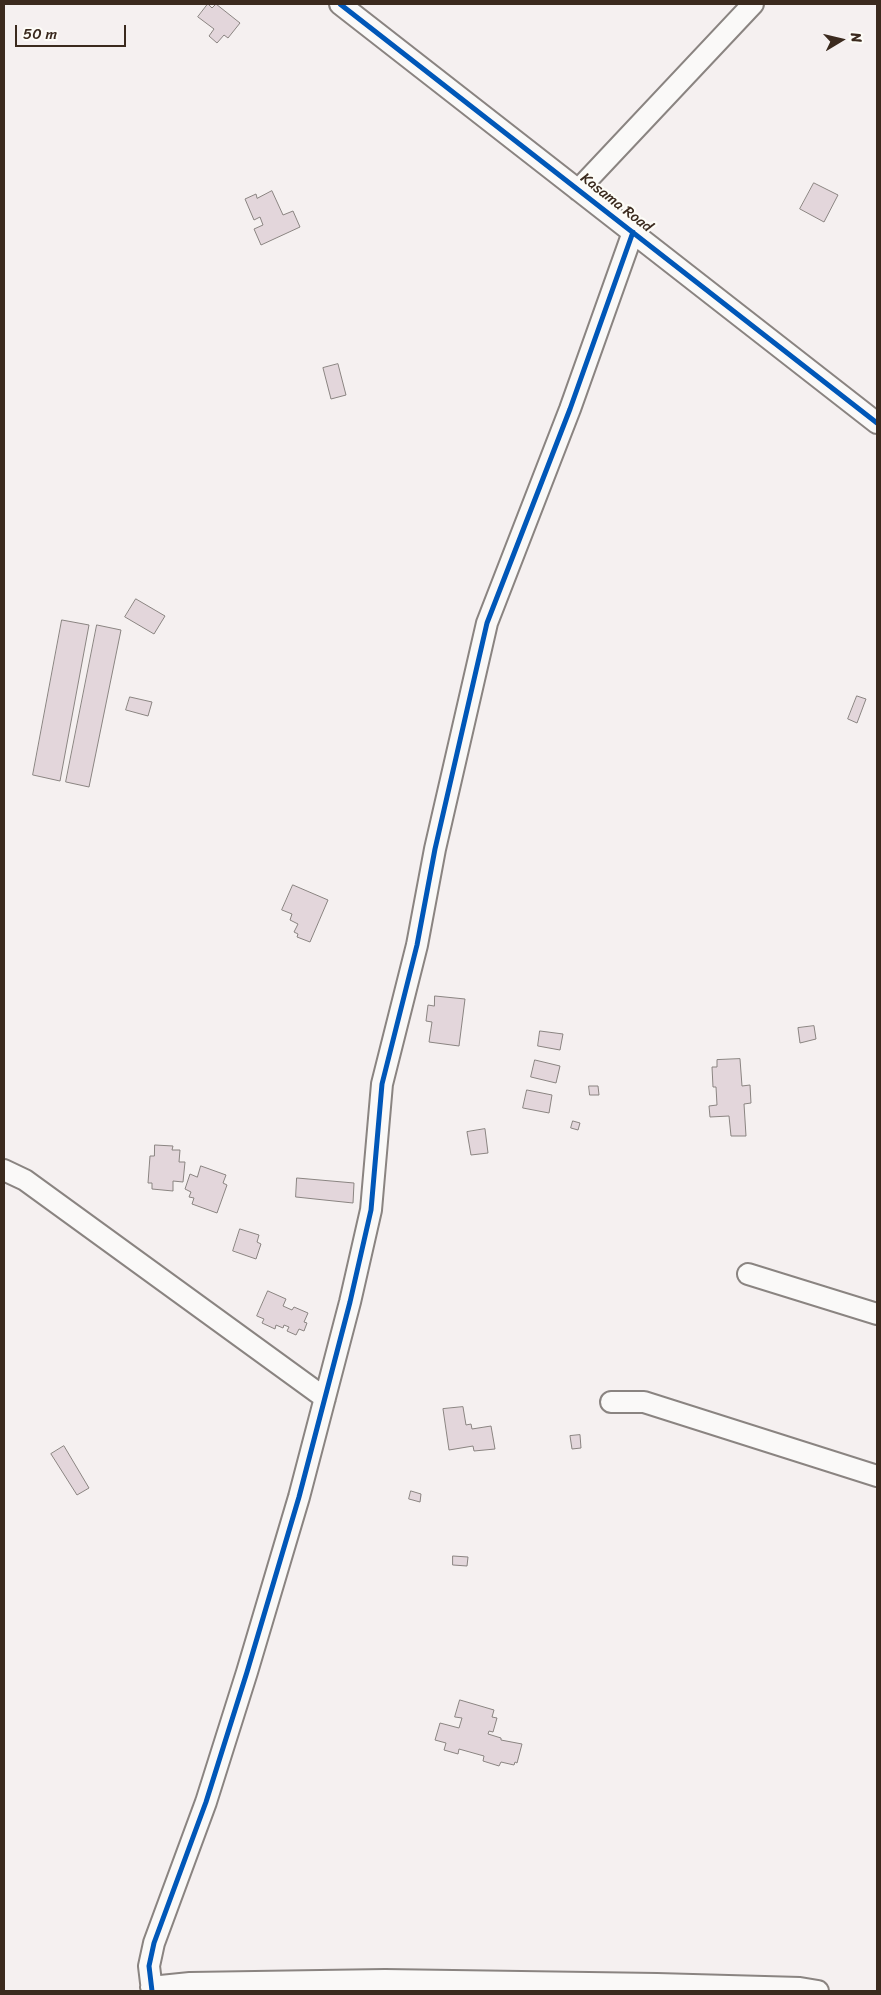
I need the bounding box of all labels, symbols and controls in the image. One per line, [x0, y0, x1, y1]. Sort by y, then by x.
scale bar [18, 15, 129, 47]
north arrow [816, 15, 866, 65]
text: 50 m [23, 21, 57, 47]
text: N [843, 31, 869, 44]
street label: Kasama Road [576, 169, 656, 237]

